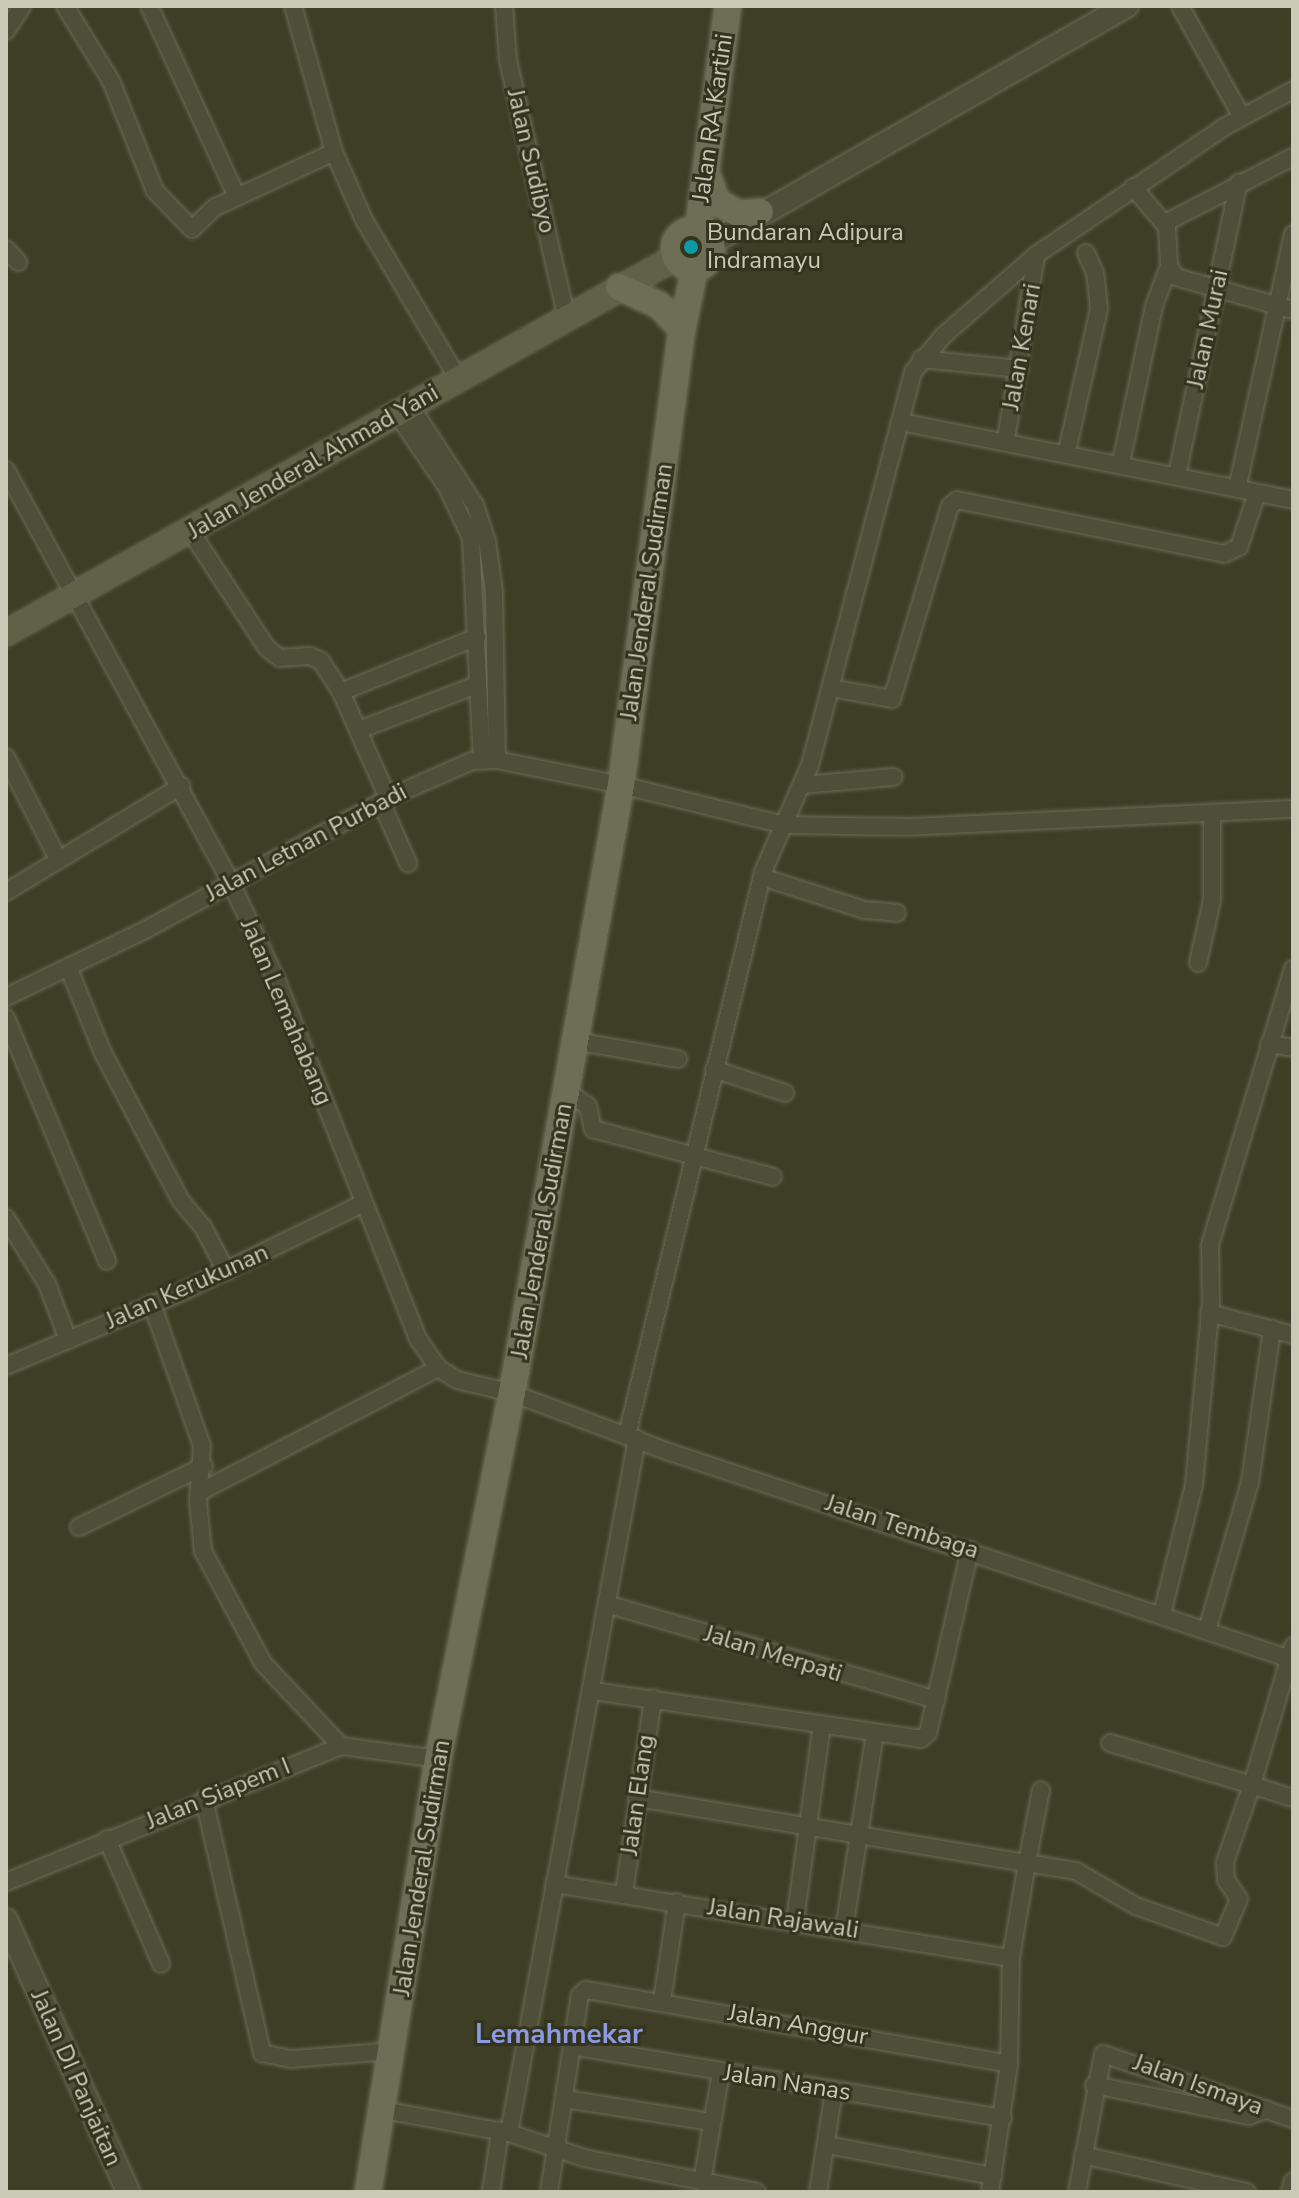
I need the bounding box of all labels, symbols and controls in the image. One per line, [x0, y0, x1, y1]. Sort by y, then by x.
street label: Jalan RA Kartini [687, 32, 739, 204]
street label: Jalan Sudibyo [500, 86, 562, 236]
place label: Bundaran Adipura Indramayu [707, 219, 904, 275]
marker: Bundaran Adipura Indramayu [682, 238, 700, 256]
street label: Jalan Murai [1181, 267, 1235, 391]
street label: Jalan Kenari [997, 281, 1047, 413]
street label: Jalan Jenderal Ahmad Yani [183, 378, 443, 546]
street label: Jalan Jenderal Sudirman [615, 462, 679, 722]
street label: Jalan Letnan Purbadi [200, 778, 412, 908]
street label: Jalan Lemahabang [234, 914, 338, 1110]
street label: Jalan Jenderal Sudirman [505, 1101, 579, 1361]
street label: Jalan Kerukunan [101, 1238, 273, 1336]
street label: Jalan Tembaga [822, 1489, 982, 1565]
street label: Jalan Merpati [701, 1619, 845, 1689]
street label: Jalan Elang [615, 1733, 661, 1857]
street label: Jalan Jenderal Sudirman [388, 1738, 456, 1998]
street label: Jalan Siapem I [142, 1752, 294, 1836]
street label: Jalan Rajawali [705, 1893, 861, 1945]
street label: Jalan DI Panjaitan [24, 1985, 128, 2171]
street label: Jalan Anggur [726, 1999, 870, 2051]
district label: Lemahmekar [475, 2017, 643, 2051]
street label: Jalan Ismaya [1129, 2048, 1267, 2122]
street label: Jalan Nanas [721, 2059, 853, 2107]

